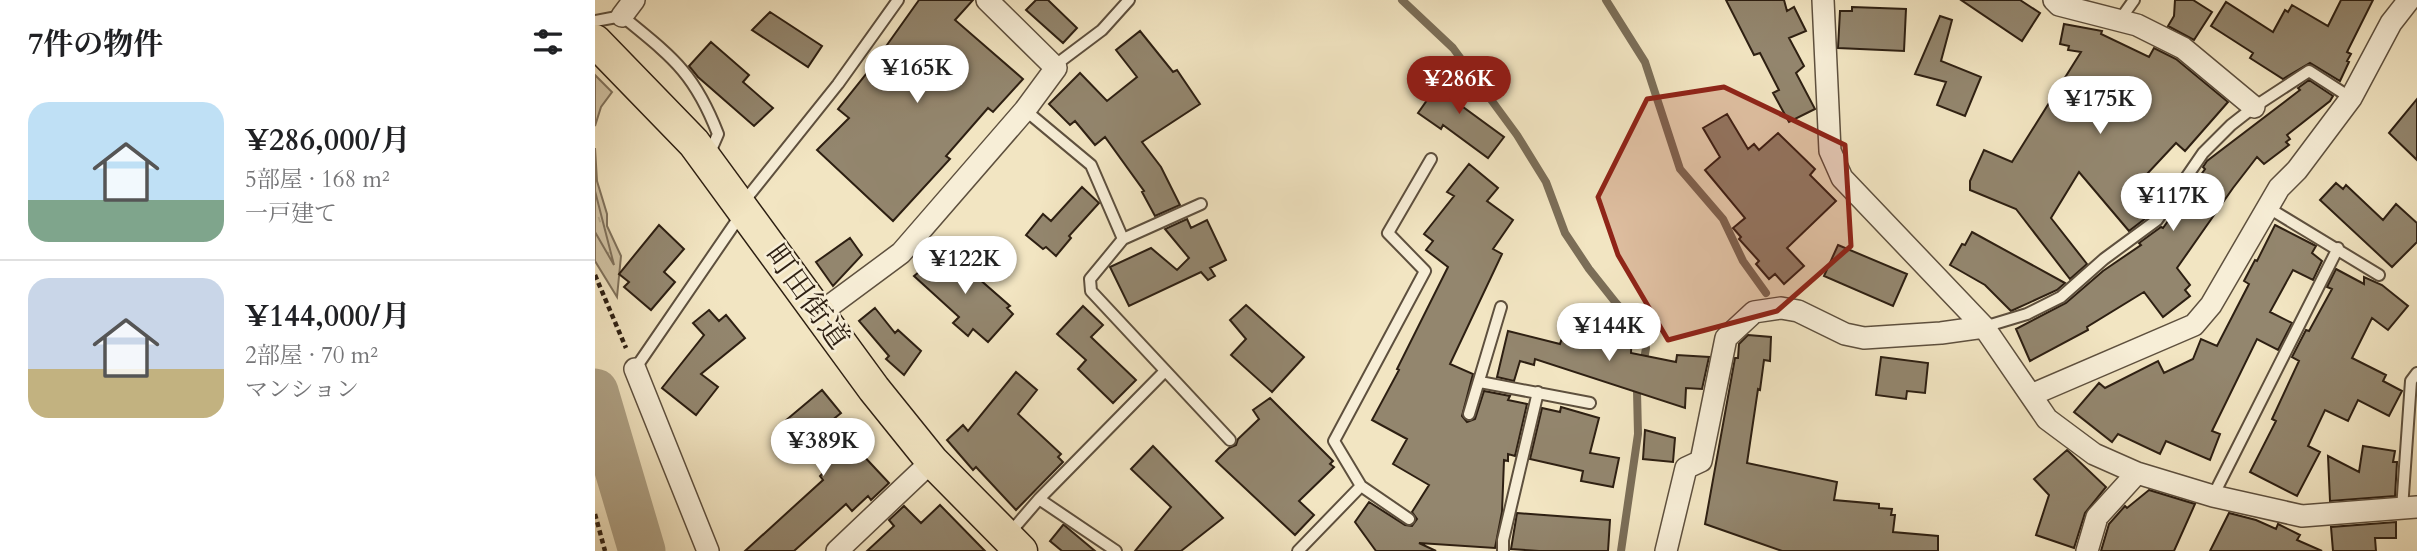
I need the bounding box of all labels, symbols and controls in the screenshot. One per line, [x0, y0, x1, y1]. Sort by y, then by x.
icon: filters [529, 23, 567, 61]
text: 7件の物件 [28, 24, 163, 65]
pin: ¥165K [868, 46, 966, 105]
text: ¥165K [881, 52, 953, 83]
pin: ¥286K [1410, 57, 1508, 116]
text: ¥286K [1423, 63, 1495, 94]
pin: ¥175K [2051, 76, 2149, 136]
text: ¥175K [2064, 83, 2136, 114]
text: ¥286,000/月 [245, 120, 411, 161]
icon: home [84, 130, 168, 214]
text: 5部屋 · 168 m² [245, 164, 390, 195]
pin: ¥117K [2124, 174, 2222, 233]
text: ¥117K [2137, 180, 2209, 211]
text: 一戸建て [245, 198, 337, 229]
street label: 町田街道 [755, 236, 859, 358]
pin: ¥122K [916, 236, 1014, 296]
text: ¥122K [929, 243, 1001, 274]
text: ¥144,000/月 [245, 296, 411, 337]
pin: ¥144K [1560, 304, 1658, 363]
icon: home [84, 306, 168, 390]
text: ¥144K [1573, 310, 1645, 341]
text: 2部屋 · 70 m² [245, 340, 378, 371]
text: マンション [245, 374, 359, 405]
pin: ¥389K [774, 419, 872, 478]
text: ¥389K [787, 425, 859, 456]

